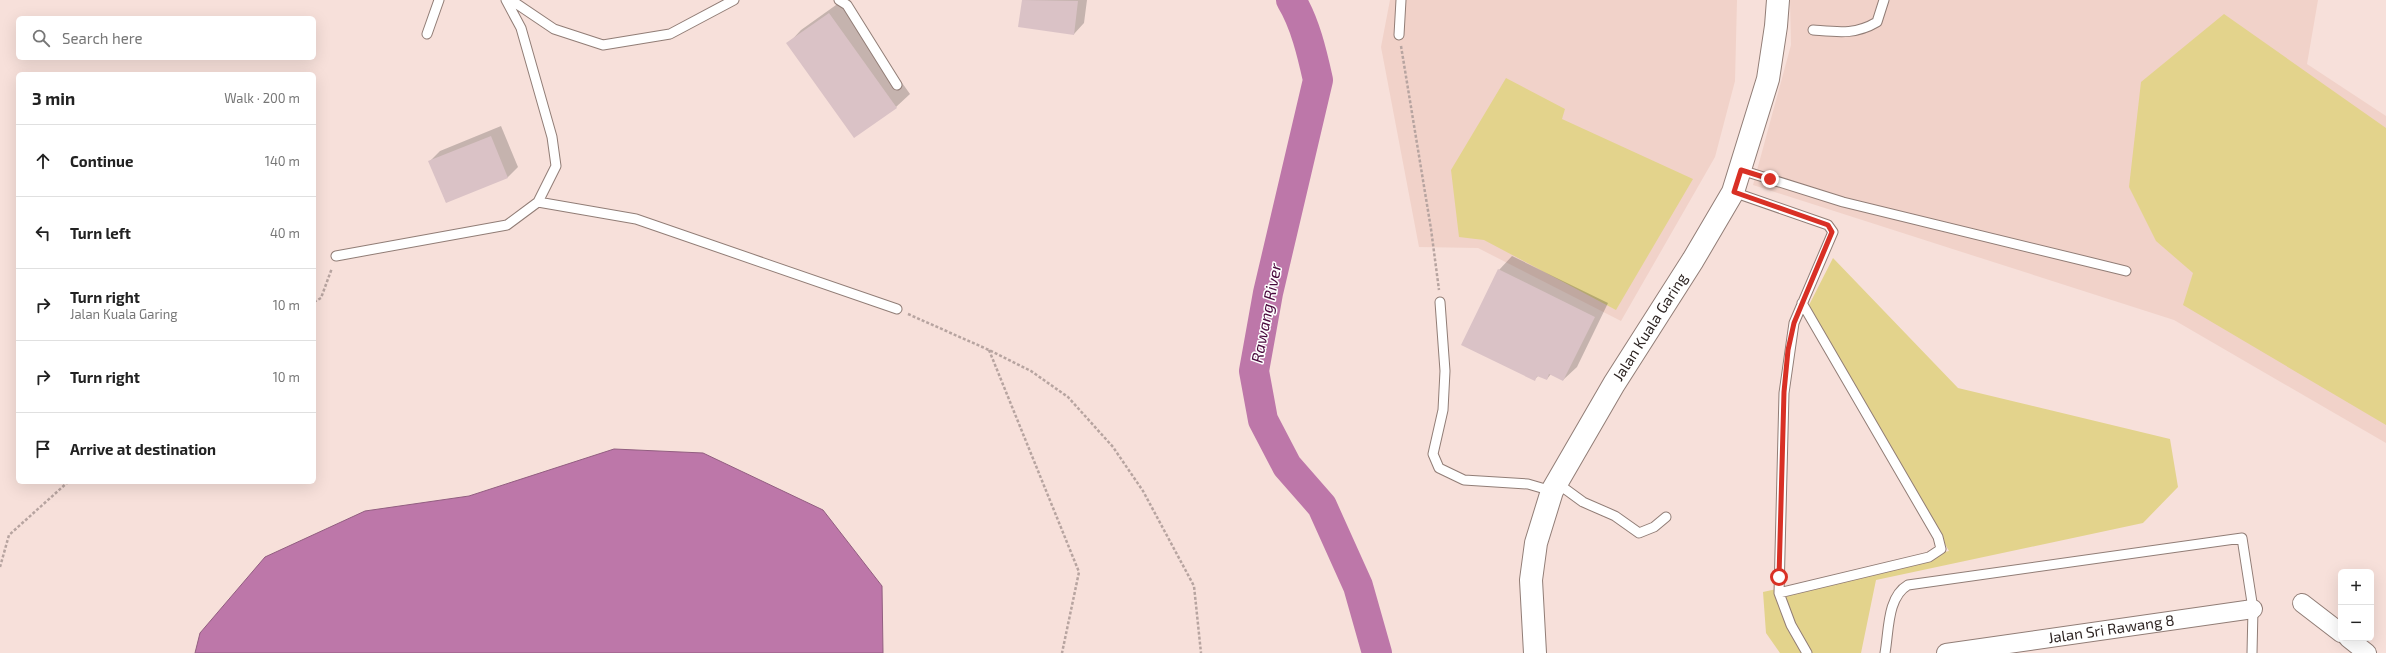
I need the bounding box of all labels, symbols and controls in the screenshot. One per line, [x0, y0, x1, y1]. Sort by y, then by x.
search box [16, 16, 316, 60]
icon: search [30, 27, 52, 49]
text: Search here [62, 29, 143, 47]
text: 3 min [32, 88, 75, 108]
text: Walk · 200 m [224, 90, 300, 106]
icon: ahead [32, 150, 54, 172]
text: Continue [70, 152, 133, 170]
text: 140 m [265, 153, 300, 169]
route end [1761, 170, 1779, 188]
icon: left [32, 222, 54, 244]
text: Turn left [70, 224, 131, 242]
text: 40 m [270, 225, 300, 241]
water label: Rawang River [1247, 261, 1285, 364]
street label: Jalan Kuala Garing [1608, 269, 1691, 384]
text: Turn right [70, 288, 140, 306]
icon: right [32, 294, 54, 316]
text: 10 m [273, 297, 300, 313]
text: Jalan Kuala Garing [70, 306, 178, 322]
icon: right [32, 366, 54, 388]
text: Turn right [70, 368, 140, 386]
text: 10 m [273, 369, 300, 385]
icon: arrive [32, 438, 54, 460]
text: Arrive at destination [70, 440, 216, 458]
route start [1770, 568, 1788, 586]
map controls [2338, 569, 2374, 641]
button: + [2338, 569, 2374, 605]
button: − [2338, 605, 2374, 641]
street label: Jalan Sri Rawang 8 [2047, 610, 2175, 646]

